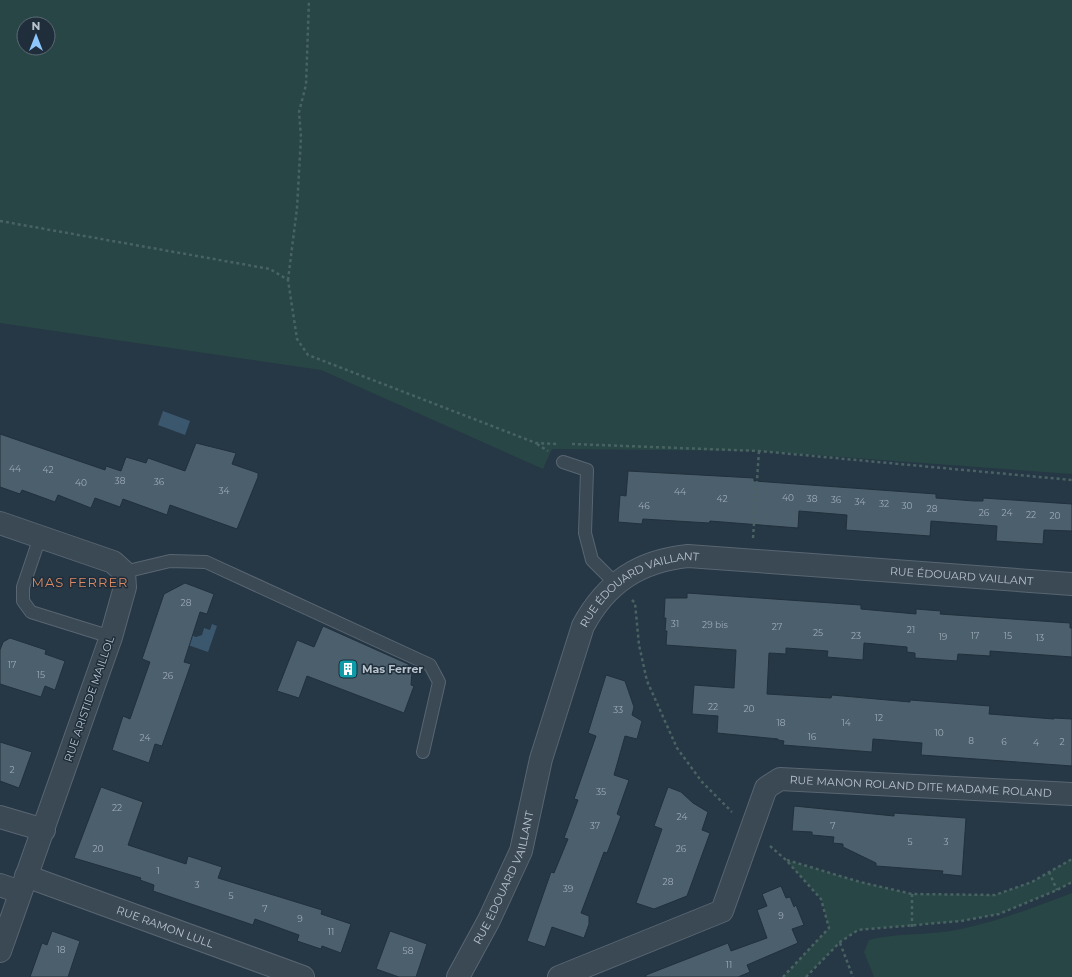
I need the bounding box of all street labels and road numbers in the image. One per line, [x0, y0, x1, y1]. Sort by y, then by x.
street label: RUE ÉDOUARD VAILLANT [577, 549, 700, 630]
street label: RUE ÉDOUARD VAILLANT [889, 564, 1034, 588]
street label: RUE ARISTIDE MAILLOL [61, 634, 117, 764]
street label: RUE MANON ROLAND DITE MADAME ROLAND [789, 773, 1052, 800]
street label: RUE ÉDOUARD VAILLANT [470, 809, 537, 947]
street label: RUE RAMON LULL [115, 903, 216, 951]

